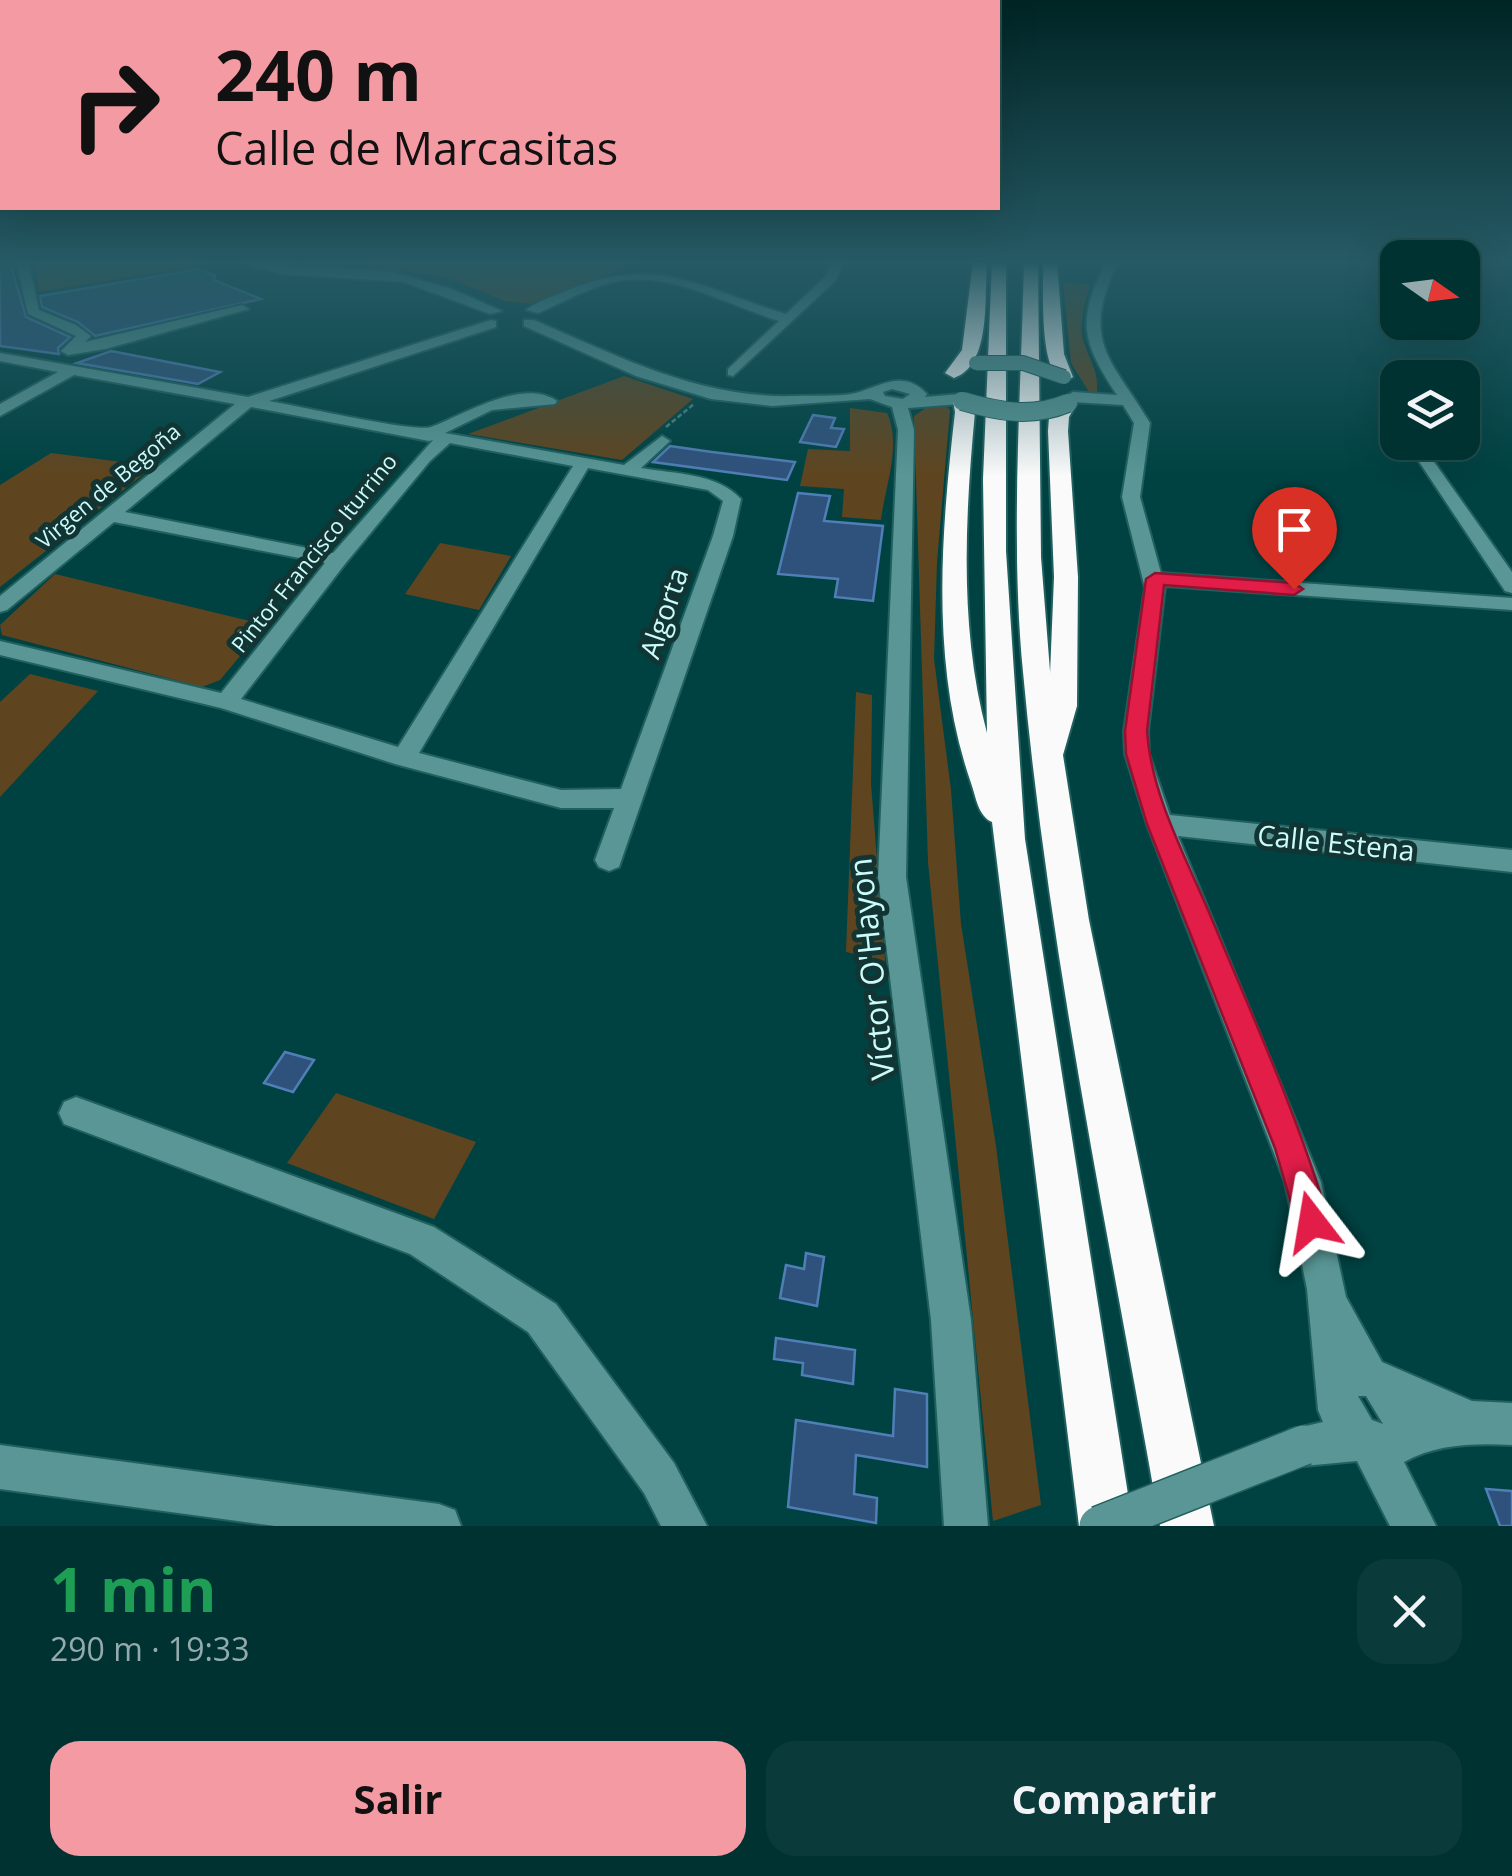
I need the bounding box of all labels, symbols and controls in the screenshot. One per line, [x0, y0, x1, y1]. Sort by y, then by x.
text: 240 m [215, 26, 422, 122]
icon: right [50, 40, 180, 170]
text: Calle de Marcasitas [215, 117, 618, 178]
north arrow [1380, 240, 1480, 340]
map controls [1380, 240, 1480, 460]
button: layers [1380, 360, 1480, 460]
street label: Virgen de Begoña [29, 416, 186, 555]
street label: Pintor Francisco Iturrino [224, 447, 403, 658]
pin [1252, 487, 1337, 590]
icon: arrive [1267, 502, 1322, 557]
street label: Algorta [630, 562, 696, 663]
street label: Calle Estena [1256, 815, 1416, 869]
street label: Víctor O'Hayon [837, 856, 904, 1082]
position arrow [1260, 1170, 1364, 1274]
text: 1 min [50, 1548, 217, 1630]
button: close [1357, 1559, 1462, 1664]
text: 290 m · 19:33 [50, 1627, 249, 1670]
button: Salir [50, 1741, 746, 1856]
button: Compartir [766, 1741, 1462, 1856]

